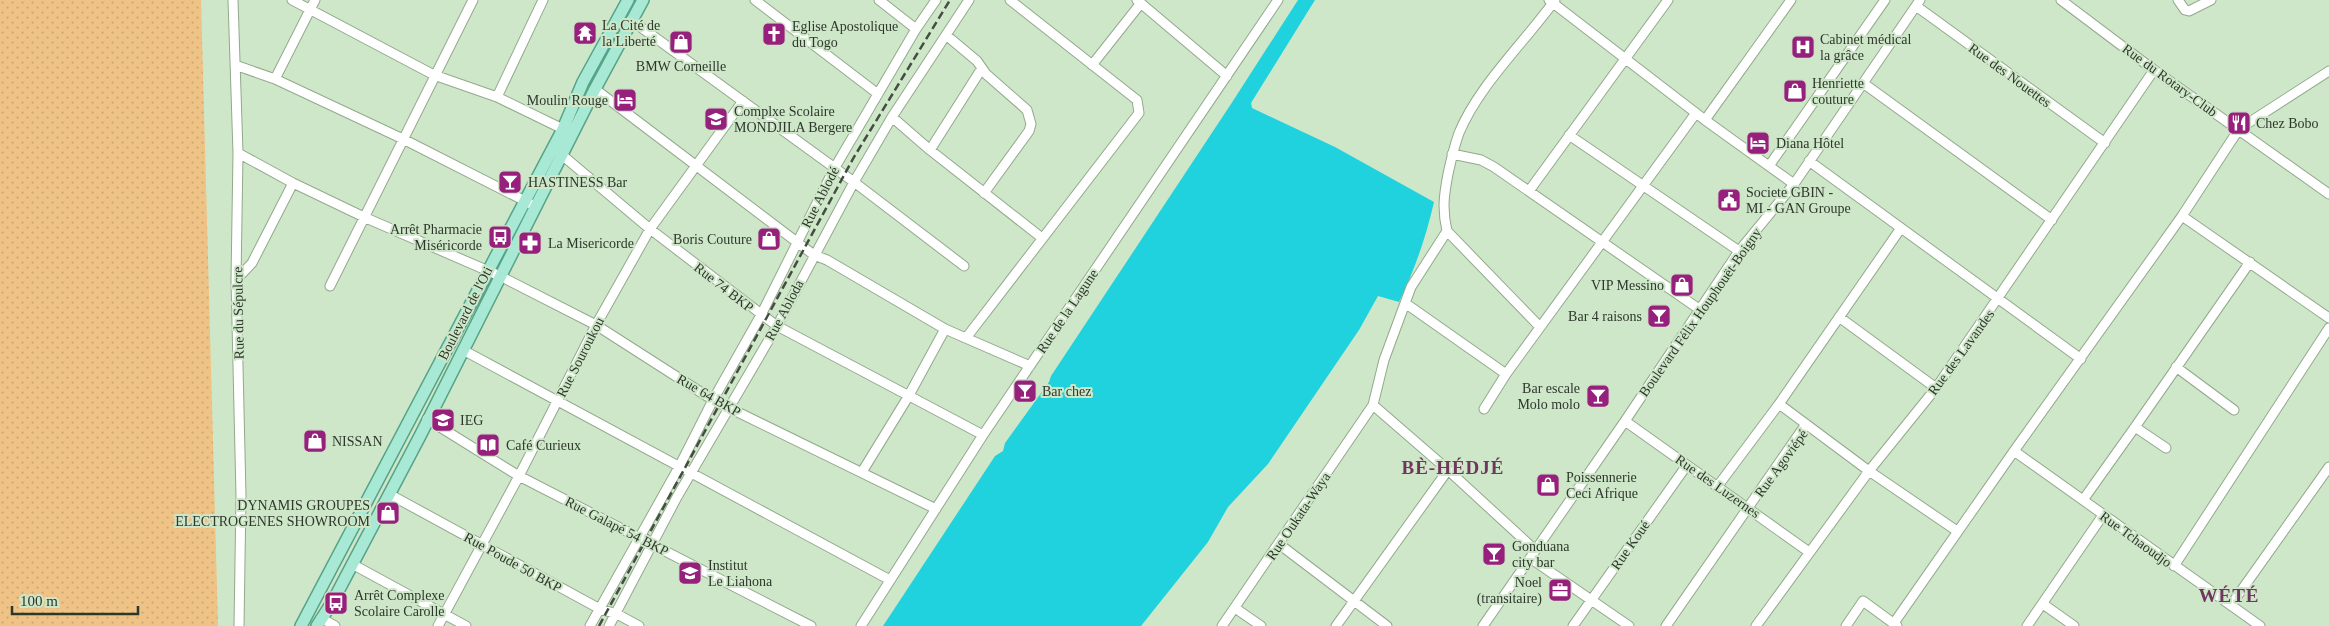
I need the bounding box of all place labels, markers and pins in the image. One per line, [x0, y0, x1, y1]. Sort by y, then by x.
place label: La Cité de la Liberté [602, 18, 660, 49]
place label: Eglise Apostolique du Togo [792, 19, 898, 50]
temple icon: La Cité de la Liberté [572, 20, 598, 46]
church icon: Eglise Apostolique du Togo [761, 21, 787, 47]
shop icon: BMW Corneille [668, 29, 694, 55]
place label: Cabinet médical la grâce [1820, 32, 1911, 63]
hospital icon: Cabinet médical la grâce [1790, 34, 1816, 60]
place label: BMW Corneille [636, 59, 726, 74]
place label: Henriette couture [1812, 76, 1864, 107]
shop icon: Henriette couture [1782, 78, 1808, 104]
hotel icon: Moulin Rouge [612, 87, 638, 113]
place label: Moulin Rouge [527, 93, 608, 108]
place label: Complxe Scolaire MONDJILA Bergere [734, 104, 852, 135]
school or university icon: Complxe Scolaire MONDJILA Bergere [703, 106, 729, 132]
restaurant icon: Chez Bobo [2226, 110, 2252, 136]
place label: Chez Bobo [2256, 116, 2319, 131]
hotel icon: Diana Hôtel [1745, 130, 1771, 156]
place label: Diana Hôtel [1776, 136, 1844, 151]
bar icon: HASTINESS Bar [497, 169, 523, 195]
place label: HASTINESS Bar [528, 175, 628, 190]
place label: Societe GBIN - MI - GAN Groupe [1746, 185, 1851, 216]
public building icon: Societe GBIN - MI - GAN Groupe [1716, 187, 1742, 213]
place label: Arrêt Pharmacie Miséricorde [390, 222, 482, 253]
bus stop icon: Arrêt Pharmacie Miséricorde [487, 224, 513, 250]
shop icon: Boris Couture [756, 226, 782, 252]
pharmacy icon: La Misericorde [517, 230, 543, 256]
place label: Boris Couture [673, 232, 752, 247]
place label: La Misericorde [548, 236, 634, 251]
shop icon: VIP Messino [1669, 272, 1695, 298]
place label: VIP Messino [1591, 278, 1664, 293]
bar icon: Bar 4 raisons [1646, 303, 1672, 329]
place label: Bar 4 raisons [1568, 309, 1642, 324]
bar icon: Bar chez [1012, 378, 1038, 404]
place label: Bar escale Molo molo [1517, 381, 1580, 412]
bar icon: Bar escale Molo molo [1585, 383, 1611, 409]
place label: Bar chez [1042, 384, 1091, 399]
school or university icon: IEG [430, 407, 456, 433]
place label: IEG [460, 413, 483, 428]
shop icon: NISSAN [302, 428, 328, 454]
library icon: Café Curieux [475, 432, 501, 458]
place label: NISSAN [332, 434, 383, 449]
place label: Café Curieux [506, 438, 581, 453]
place label: Poissennerie Ceci Afrique [1566, 470, 1638, 501]
shop icon: Poissennerie Ceci Afrique [1535, 472, 1561, 498]
place label: DYNAMIS GROUPES ELECTROGENES SHOWROOM [175, 498, 371, 529]
shop icon: DYNAMIS GROUPES ELECTROGENES SHOWROOM [375, 500, 401, 526]
place label: Gonduana city bar [1512, 539, 1570, 570]
bar icon: Gonduana city bar [1481, 541, 1507, 567]
place label: Institut Le Liahona [708, 558, 773, 589]
school or university icon: Institut Le Liahona [677, 560, 703, 586]
place label: Noel (transitaire) [1477, 575, 1542, 607]
office icon: Noel (transitaire) [1547, 577, 1573, 603]
place label: Arrêt Complexe Scolaire Carolle [354, 588, 445, 619]
bus stop icon: Arrêt Complexe Scolaire Carolle [323, 590, 349, 616]

